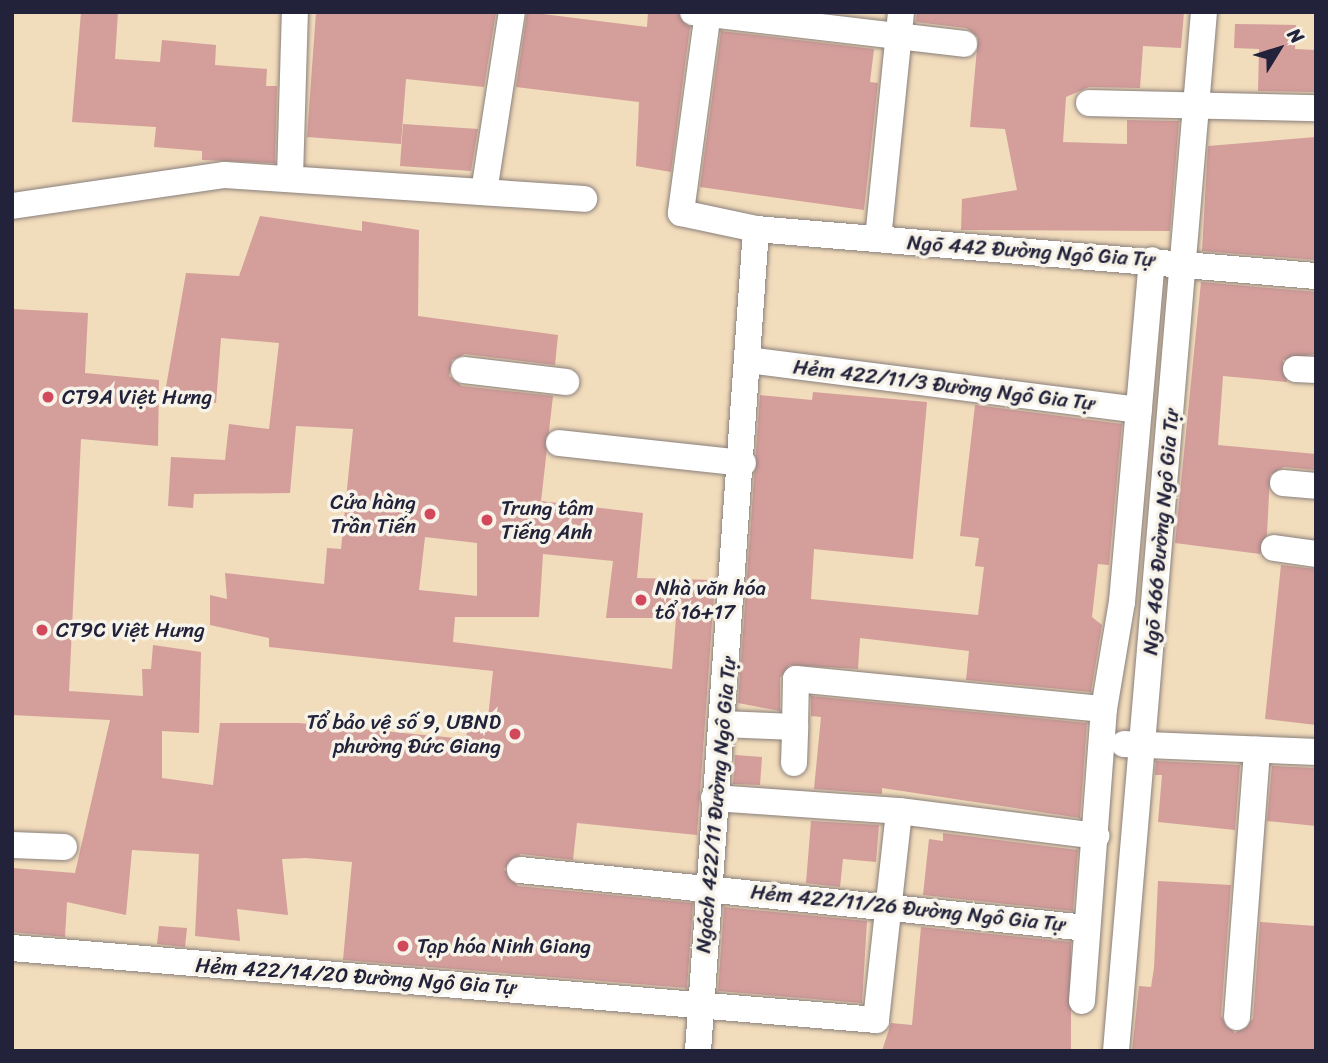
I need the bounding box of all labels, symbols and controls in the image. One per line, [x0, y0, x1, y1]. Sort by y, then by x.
north arrow [1244, 14, 1314, 84]
text: N [1279, 20, 1313, 51]
street label: Ngõ 442 Đường Ngô Gia Tự [906, 230, 1156, 272]
street label: Hẻm 422/11/3 Đường Ngô Gia Tự [791, 354, 1097, 416]
place label: CT9A Việt Hưng [62, 384, 212, 410]
marker: CT9A Việt Hưng [40, 389, 56, 405]
street label: Ngõ 466 Đường Ngô Gia Tự [1138, 407, 1184, 657]
place label: Cửa hàng Trần Tiến [330, 489, 416, 539]
place label: Trung tâm Tiếng Anh [501, 495, 594, 545]
marker: Cửa hàng Trần Tiến [422, 506, 438, 522]
marker: Trung tâm Tiếng Anh [479, 512, 495, 528]
place label: Nhà văn hóa tổ 16+17 [655, 575, 766, 625]
marker: Nhà văn hóa tổ 16+17 [633, 592, 649, 608]
place label: CT9C Việt Hưng [56, 617, 205, 643]
marker: CT9C Việt Hưng [34, 622, 50, 638]
street label: Ngách 422/11 Đường Ngô Gia Tự [690, 655, 742, 955]
place label: Tổ bảo vệ số 9, UBND phường Đức Giang [307, 709, 501, 759]
marker: Tổ bảo vệ số 9, UBND phường Đức Giang [507, 726, 523, 742]
street label: Hẻm 422/11/26 Đường Ngô Gia Tự [749, 879, 1067, 937]
place label: Tạp hóa Ninh Giang [417, 933, 591, 959]
marker: Tạp hóa Ninh Giang [395, 938, 411, 954]
street label: Hẻm 422/14/20 Đường Ngô Gia Tự [194, 952, 518, 1000]

